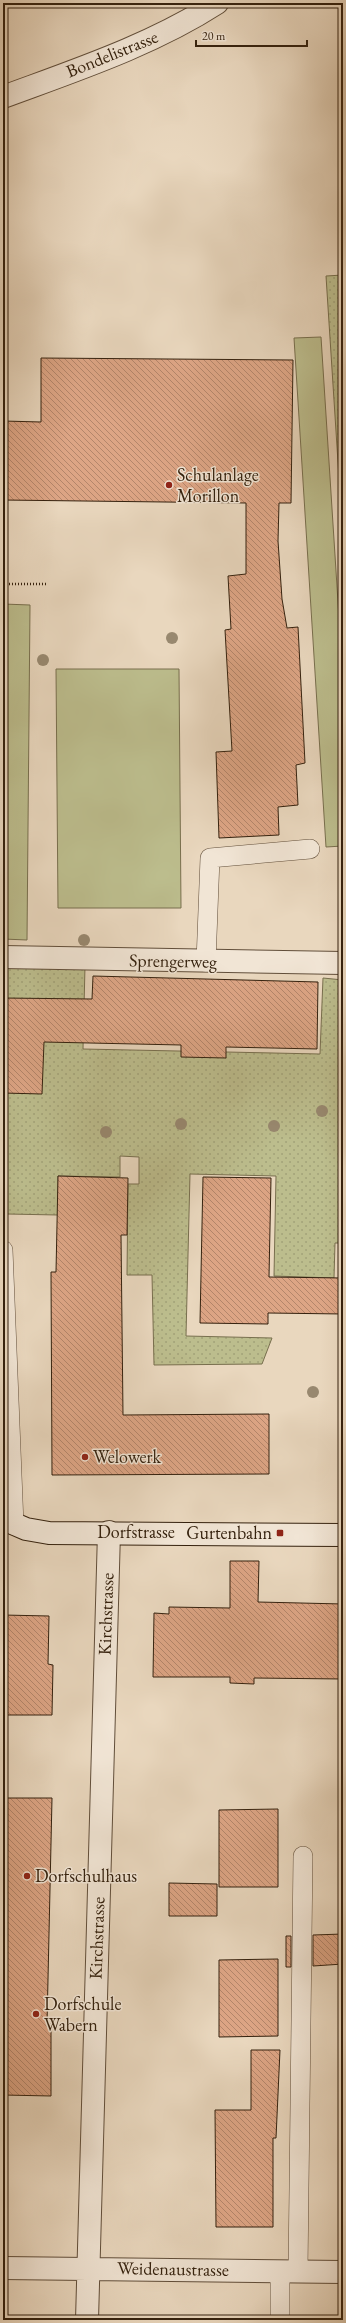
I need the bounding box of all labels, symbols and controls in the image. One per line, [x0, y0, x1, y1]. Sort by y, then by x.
scale bar [196, 22, 307, 48]
street label: Bondelistrasse [62, 25, 161, 82]
text: 20 m [202, 28, 226, 44]
place label: Schulanlage Morillon [177, 463, 259, 507]
marker: Schulanlage Morillon [164, 480, 174, 490]
street label: Sprengerweg [129, 948, 217, 973]
place label: Welowerk [93, 1445, 162, 1468]
marker: Welowerk [80, 1452, 90, 1462]
street label: Dorfstrasse [97, 1520, 175, 1543]
place label: Gurtenbahn [186, 1521, 272, 1544]
marker: Gurtenbahn [275, 1528, 285, 1538]
street label: Kirchstrasse [93, 1572, 118, 1656]
place label: Dorfschulhaus [35, 1864, 137, 1887]
marker: Dorfschulhaus [22, 1871, 32, 1881]
street label: Kirchstrasse [84, 1896, 109, 1980]
place label: Dorfschule Wabern [44, 1992, 121, 2036]
marker: Dorfschule Wabern [31, 2009, 41, 2019]
street label: Weidenaustrasse [117, 2256, 229, 2281]

